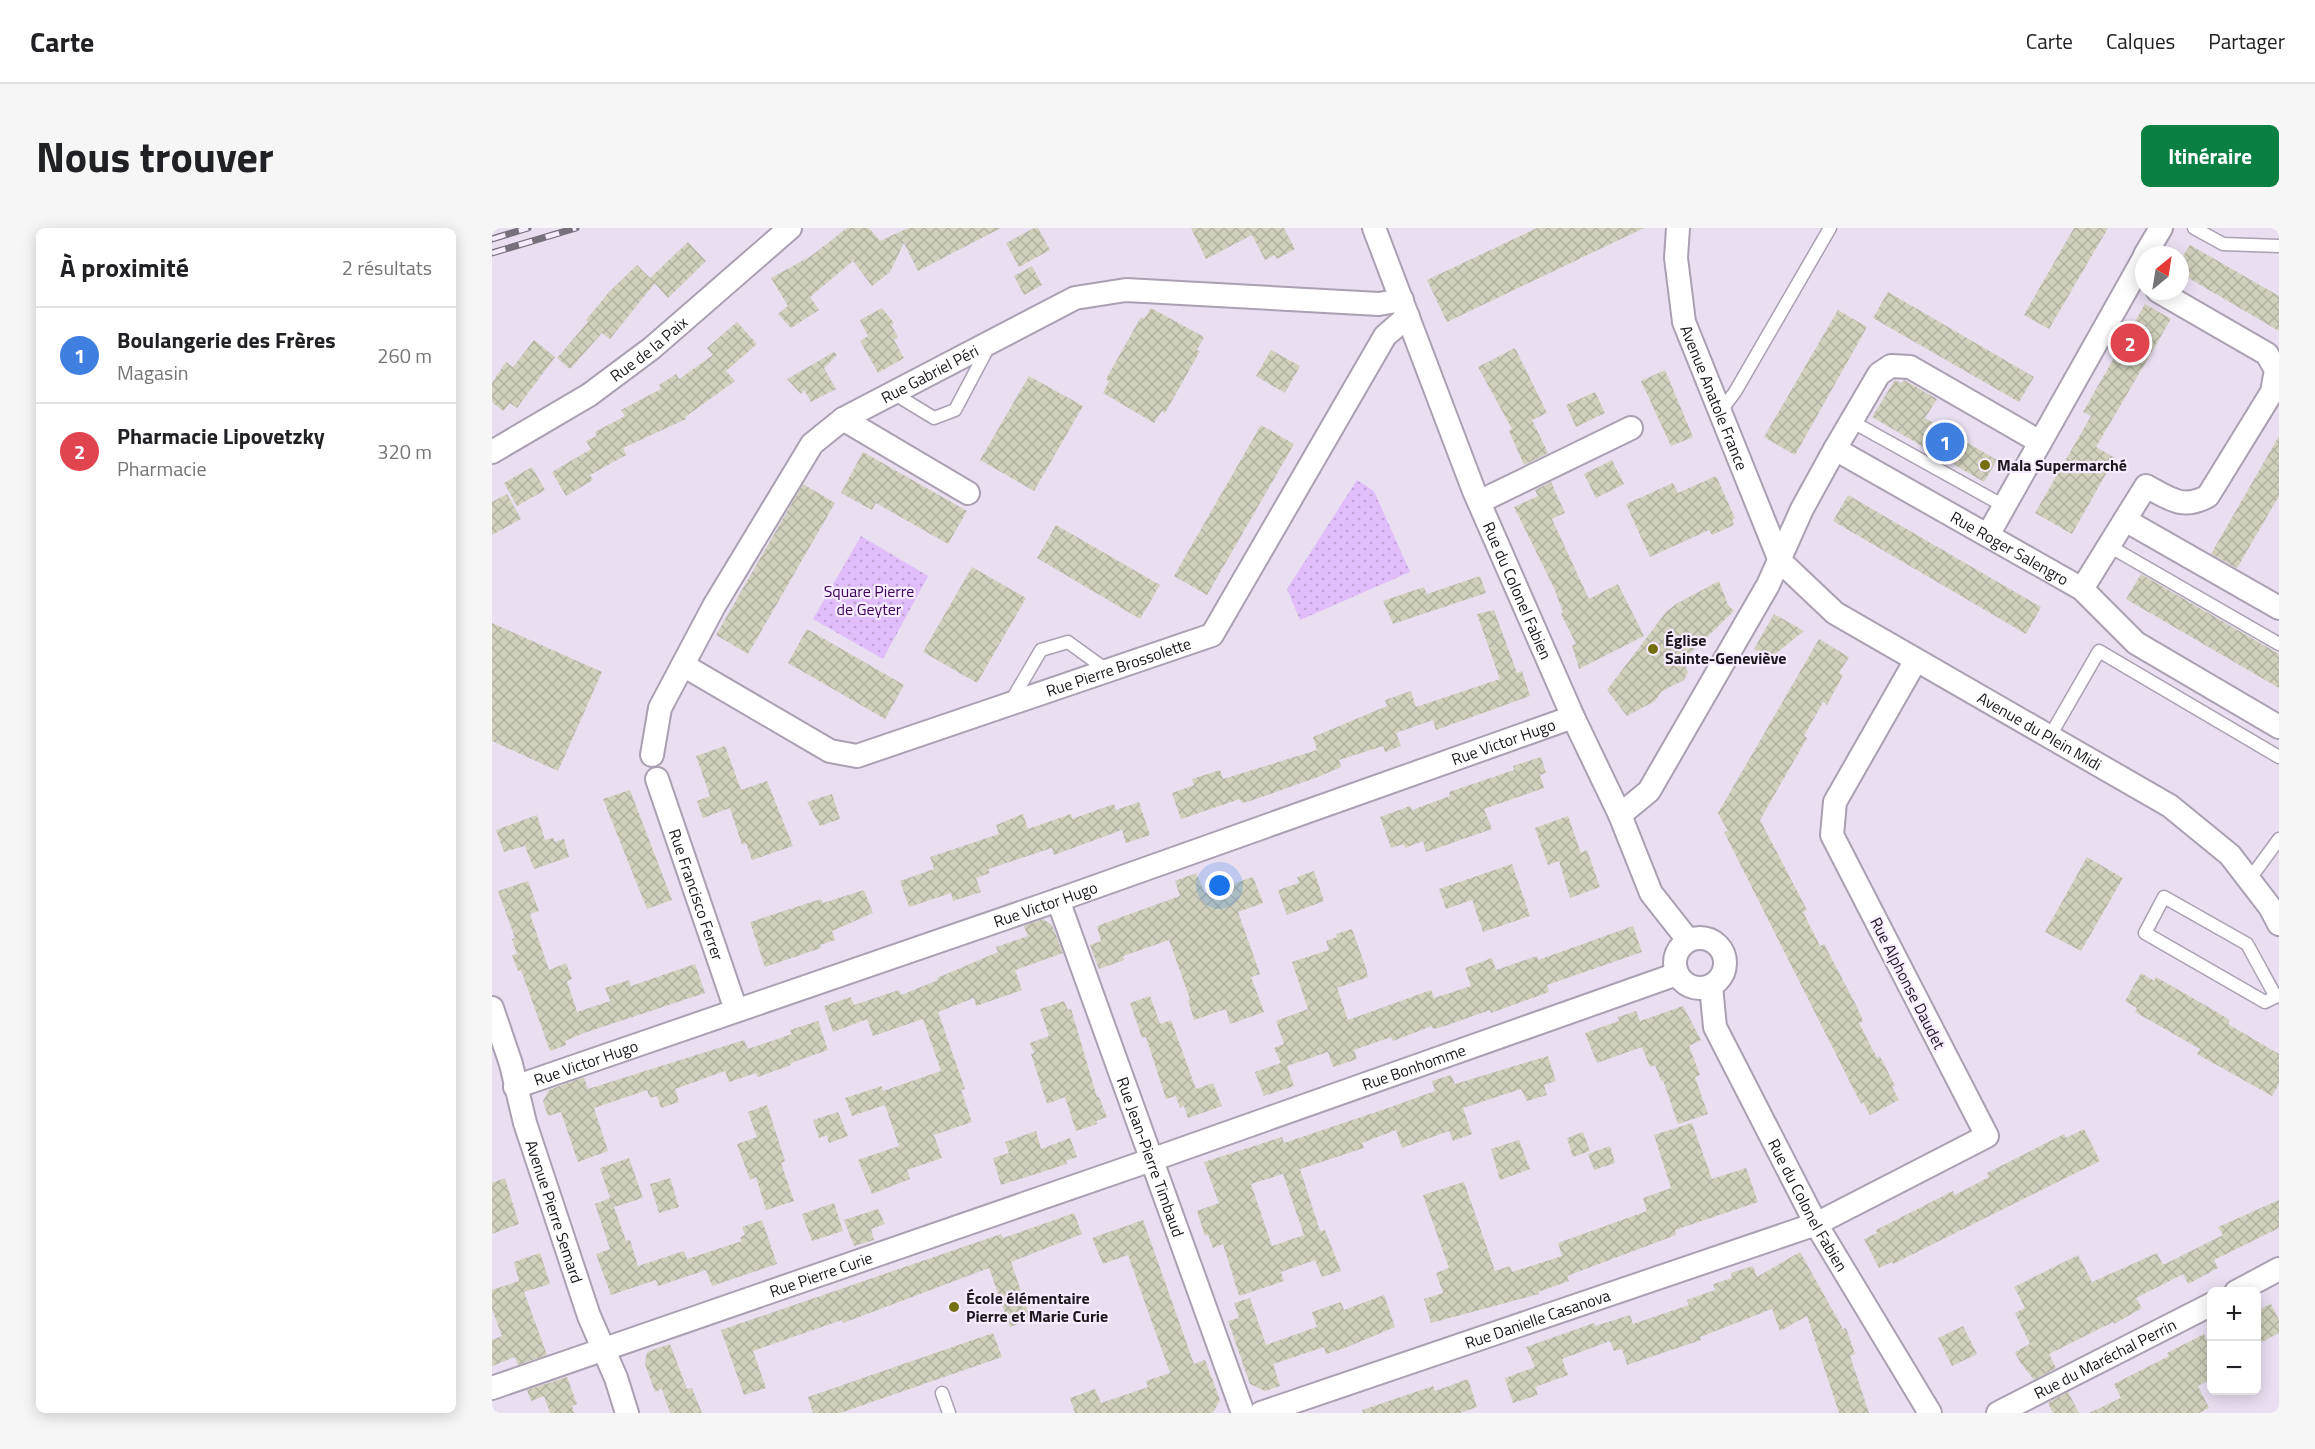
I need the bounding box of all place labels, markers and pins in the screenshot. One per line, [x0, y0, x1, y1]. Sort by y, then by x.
pin: 2 [2110, 320, 2150, 366]
pin: 1 [1926, 420, 1964, 464]
place label: Mala Supermarché [1997, 453, 2127, 477]
marker: Mala Supermarché [1978, 458, 1992, 472]
place label: Église Sainte-Geneviève [1665, 628, 1786, 670]
marker: Église Sainte-Geneviève [1646, 642, 1660, 656]
place label: École élémentaire Pierre et Marie Curie [966, 1286, 1108, 1328]
marker: École élémentaire Pierre et Marie Curie [947, 1300, 961, 1314]

